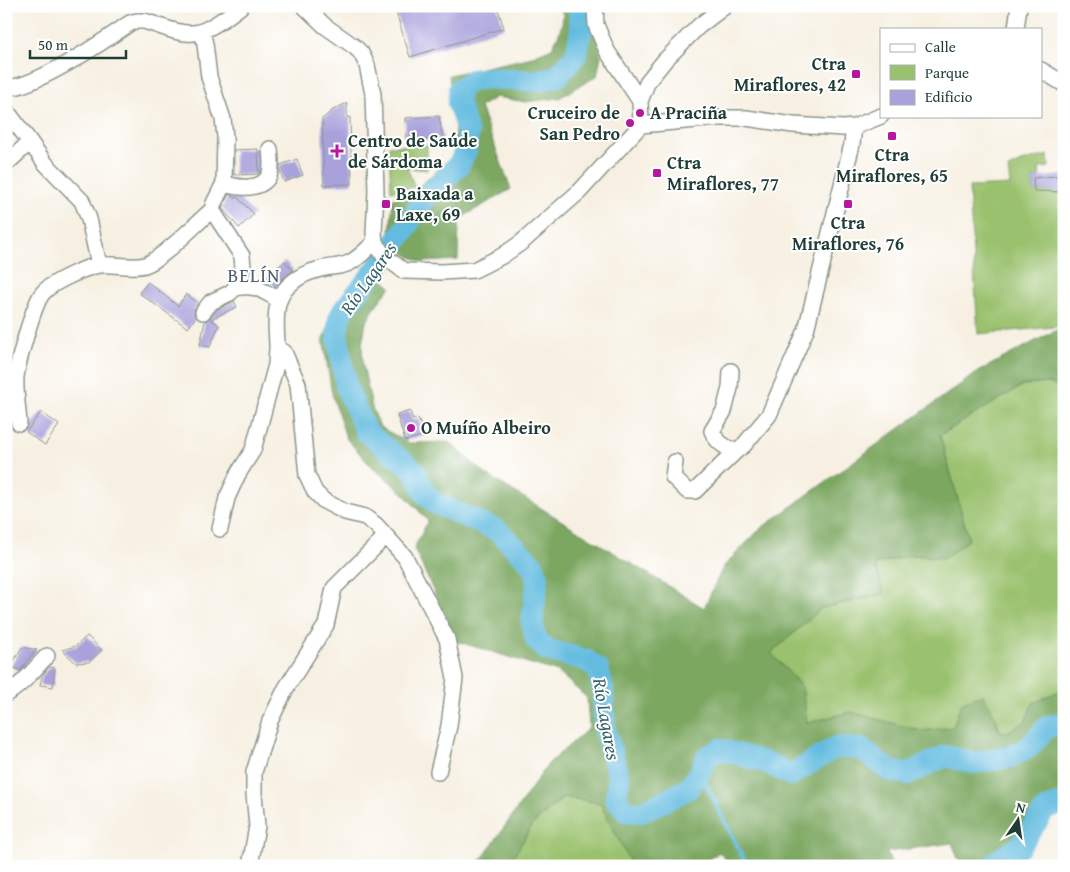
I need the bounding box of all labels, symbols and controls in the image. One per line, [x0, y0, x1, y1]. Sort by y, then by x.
scale bar [30, 28, 126, 60]
legend [880, 28, 1042, 118]
text: 50 m [38, 34, 69, 55]
text: Calle [925, 36, 956, 57]
place label: Ctra Miraflores, 42 [734, 50, 847, 98]
text: Parque [925, 62, 969, 83]
marker: Ctra Miraflores, 42 [850, 68, 862, 80]
text: Edificio [925, 86, 973, 107]
place label: Cruceiro de San Pedro [528, 99, 620, 147]
place label: A Praciña [650, 99, 728, 126]
marker: A Praciña [634, 107, 646, 119]
marker: Cruceiro de San Pedro [624, 117, 636, 129]
place label: Centro de Saúde de Sárdoma [348, 127, 477, 175]
marker: Ctra Miraflores, 65 [886, 130, 898, 142]
place label: Ctra Miraflores, 65 [836, 141, 948, 189]
marker: Centro de Saúde de Sárdoma [330, 144, 344, 158]
place label: Ctra Miraflores, 77 [667, 149, 779, 197]
marker: Ctra Miraflores, 77 [651, 167, 663, 179]
place label: Baixada a Laxe, 69 [396, 180, 474, 228]
marker: Baixada a Laxe, 69 [380, 198, 392, 210]
marker: Ctra Miraflores, 76 [842, 198, 854, 210]
place label: Ctra Miraflores, 76 [792, 209, 904, 257]
water label: Río Lagares [332, 236, 403, 321]
district label: BELÍN [228, 261, 280, 289]
place label: O Muíño Albeiro [421, 414, 551, 441]
marker: O Muíño Albeiro [405, 422, 417, 434]
water label: Río Lagares [586, 675, 628, 762]
north arrow [992, 794, 1042, 844]
text: N [1014, 797, 1028, 818]

